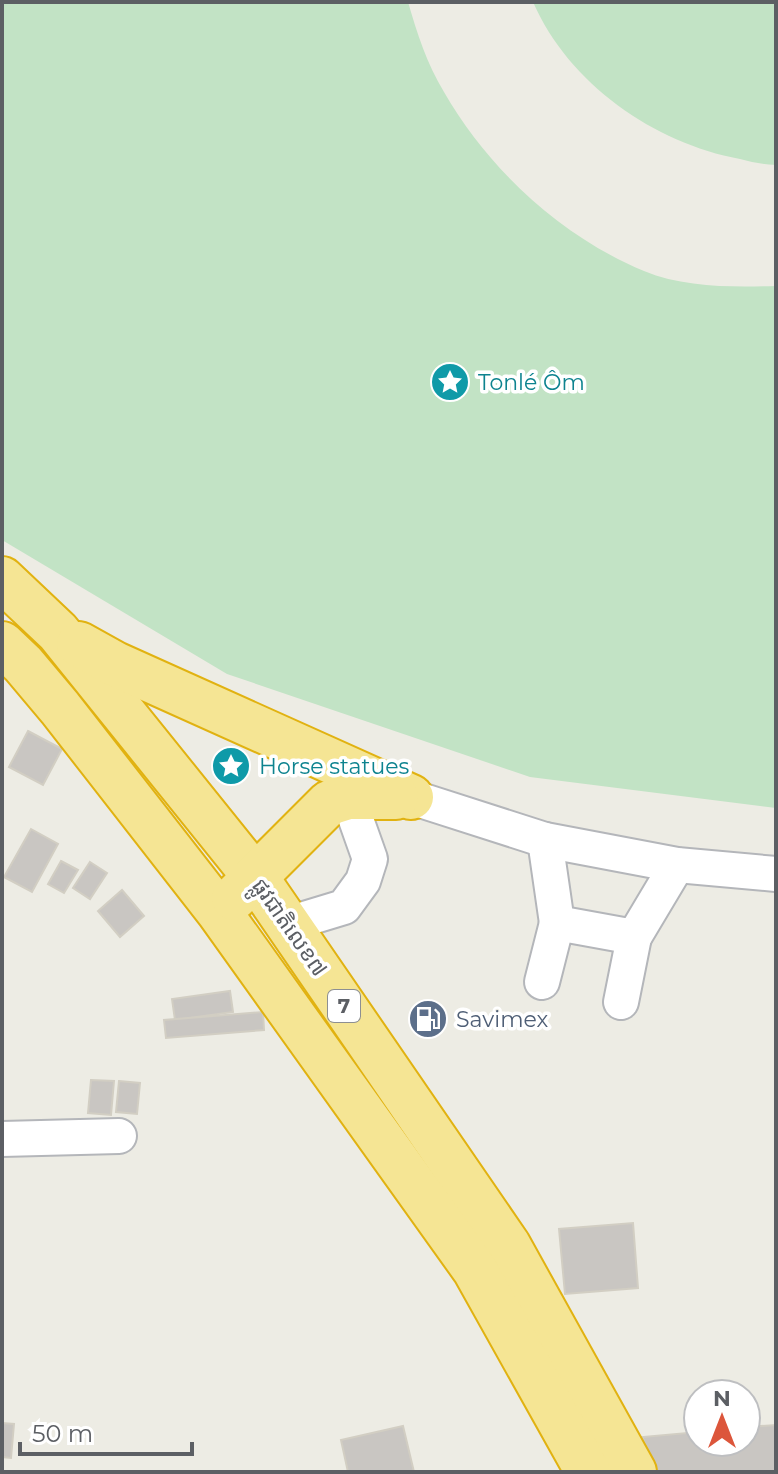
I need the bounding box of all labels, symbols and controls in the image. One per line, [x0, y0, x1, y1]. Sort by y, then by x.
place icon: Tonlé Ôm [429, 361, 471, 403]
place label: Tonlé Ôm [478, 369, 585, 396]
place icon: Horse statues [210, 745, 252, 787]
place label: Horse statues [259, 753, 409, 780]
street label: ផ្លូវជាតិលេខ៧ [241, 873, 333, 985]
road number: 7 [328, 990, 360, 1022]
fuel station icon: Savimex [407, 998, 449, 1040]
place label: Savimex [456, 1006, 548, 1033]
north arrow [682, 1378, 762, 1458]
text: N [713, 1385, 731, 1412]
scale bar [20, 1406, 192, 1456]
text: 50 m [32, 1419, 93, 1448]

